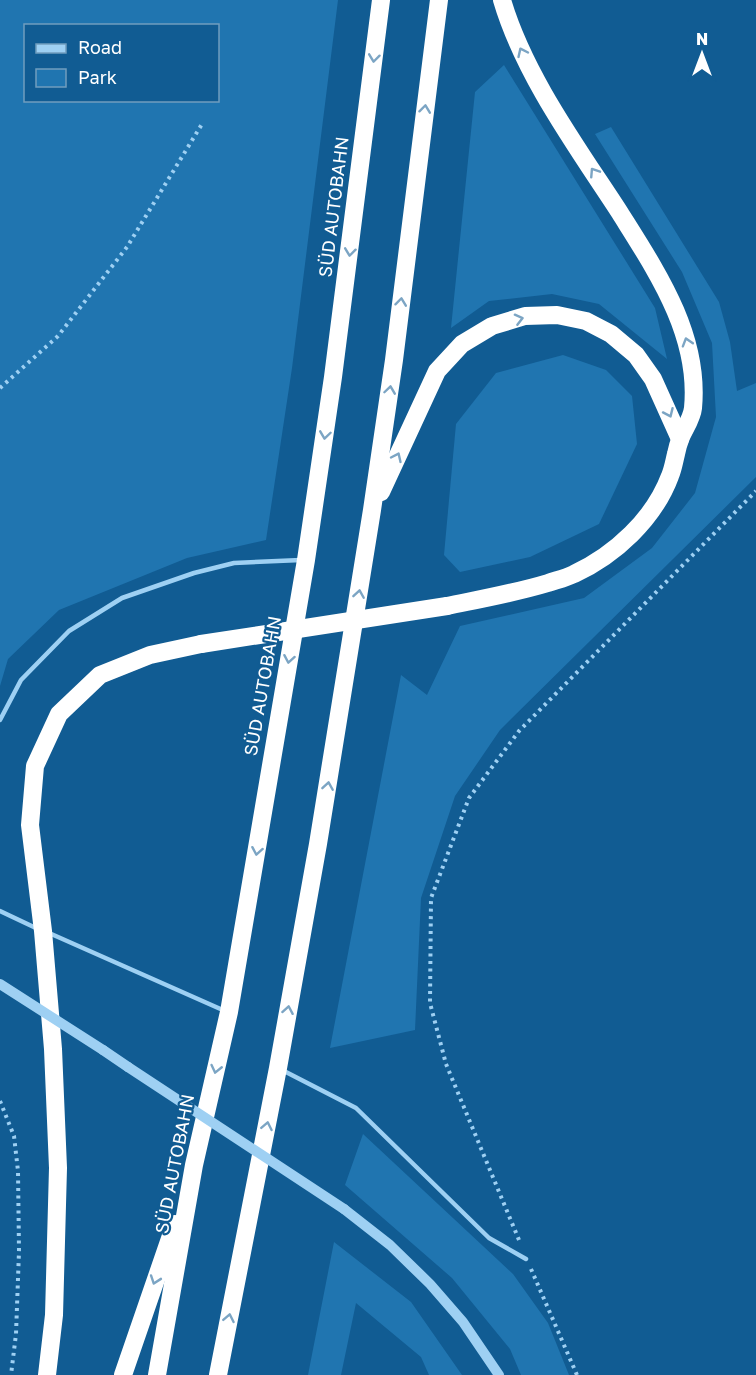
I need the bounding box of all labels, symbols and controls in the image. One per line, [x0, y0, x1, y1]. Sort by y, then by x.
legend [24, 24, 219, 102]
north arrow [672, 24, 732, 84]
text: N [696, 29, 708, 49]
text: Road [78, 36, 122, 58]
one-way arrow [517, 47, 529, 58]
one-way arrow [368, 54, 381, 63]
text: Park [78, 66, 117, 88]
one-way arrow [419, 104, 431, 113]
street label: SÜD AUTOBAHN [313, 135, 353, 279]
one-way arrow [589, 168, 601, 178]
one-way arrow [344, 247, 356, 256]
one-way arrow [395, 298, 407, 307]
one-way arrow [514, 313, 524, 326]
one-way arrow [682, 337, 694, 348]
one-way arrow [383, 385, 395, 394]
one-way arrow [661, 406, 673, 417]
one-way arrow [319, 430, 331, 440]
one-way arrow [390, 453, 402, 464]
one-way arrow [352, 589, 365, 599]
street label: SÜD AUTOBAHN [239, 614, 285, 757]
one-way arrow [284, 654, 296, 664]
one-way arrow [321, 781, 333, 791]
one-way arrow [251, 847, 263, 856]
one-way arrow [282, 1006, 294, 1015]
one-way arrow [211, 1064, 224, 1074]
street label: SÜD AUTOBAHN [150, 1092, 198, 1235]
one-way arrow [260, 1122, 273, 1132]
one-way arrow [150, 1274, 163, 1285]
one-way arrow [222, 1313, 235, 1323]

